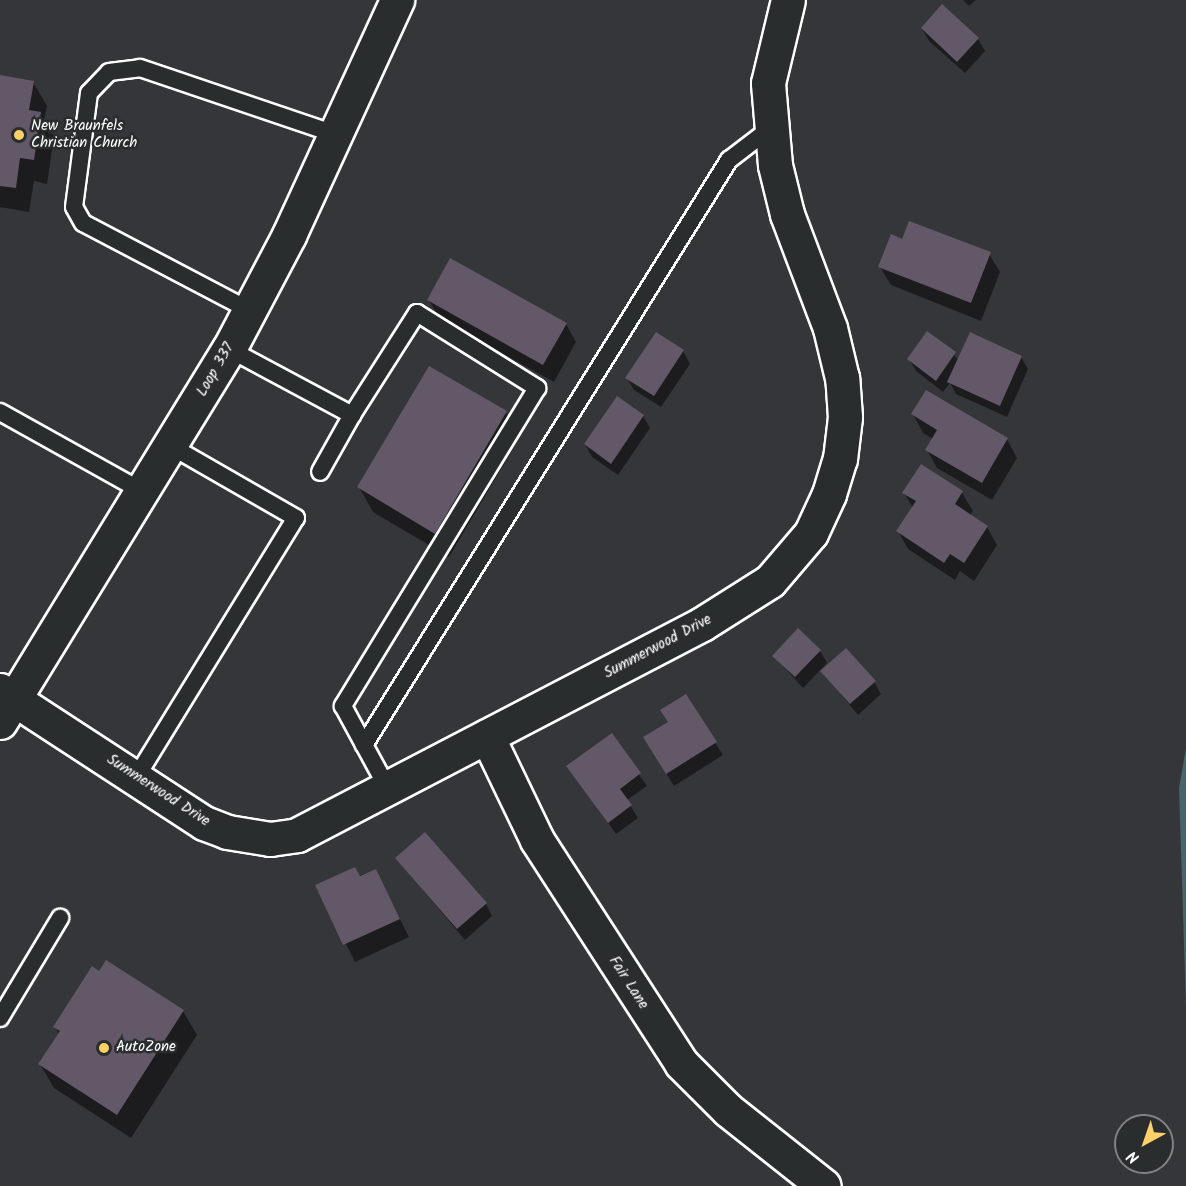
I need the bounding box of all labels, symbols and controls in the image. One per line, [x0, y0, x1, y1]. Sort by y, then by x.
place label: New Braunfels Christian Church [31, 117, 137, 152]
marker: New Braunfels Christian Church [12, 128, 26, 142]
street label: Loop 337 [193, 340, 239, 400]
street label: Summerwood Drive [601, 611, 715, 683]
street label: Summerwood Drive [103, 751, 213, 831]
street label: Fair Lane [604, 953, 652, 1013]
place label: AutoZone [116, 1039, 176, 1057]
marker: AutoZone [97, 1041, 111, 1055]
north arrow [1114, 1114, 1174, 1174]
text: N [1121, 1144, 1145, 1169]

